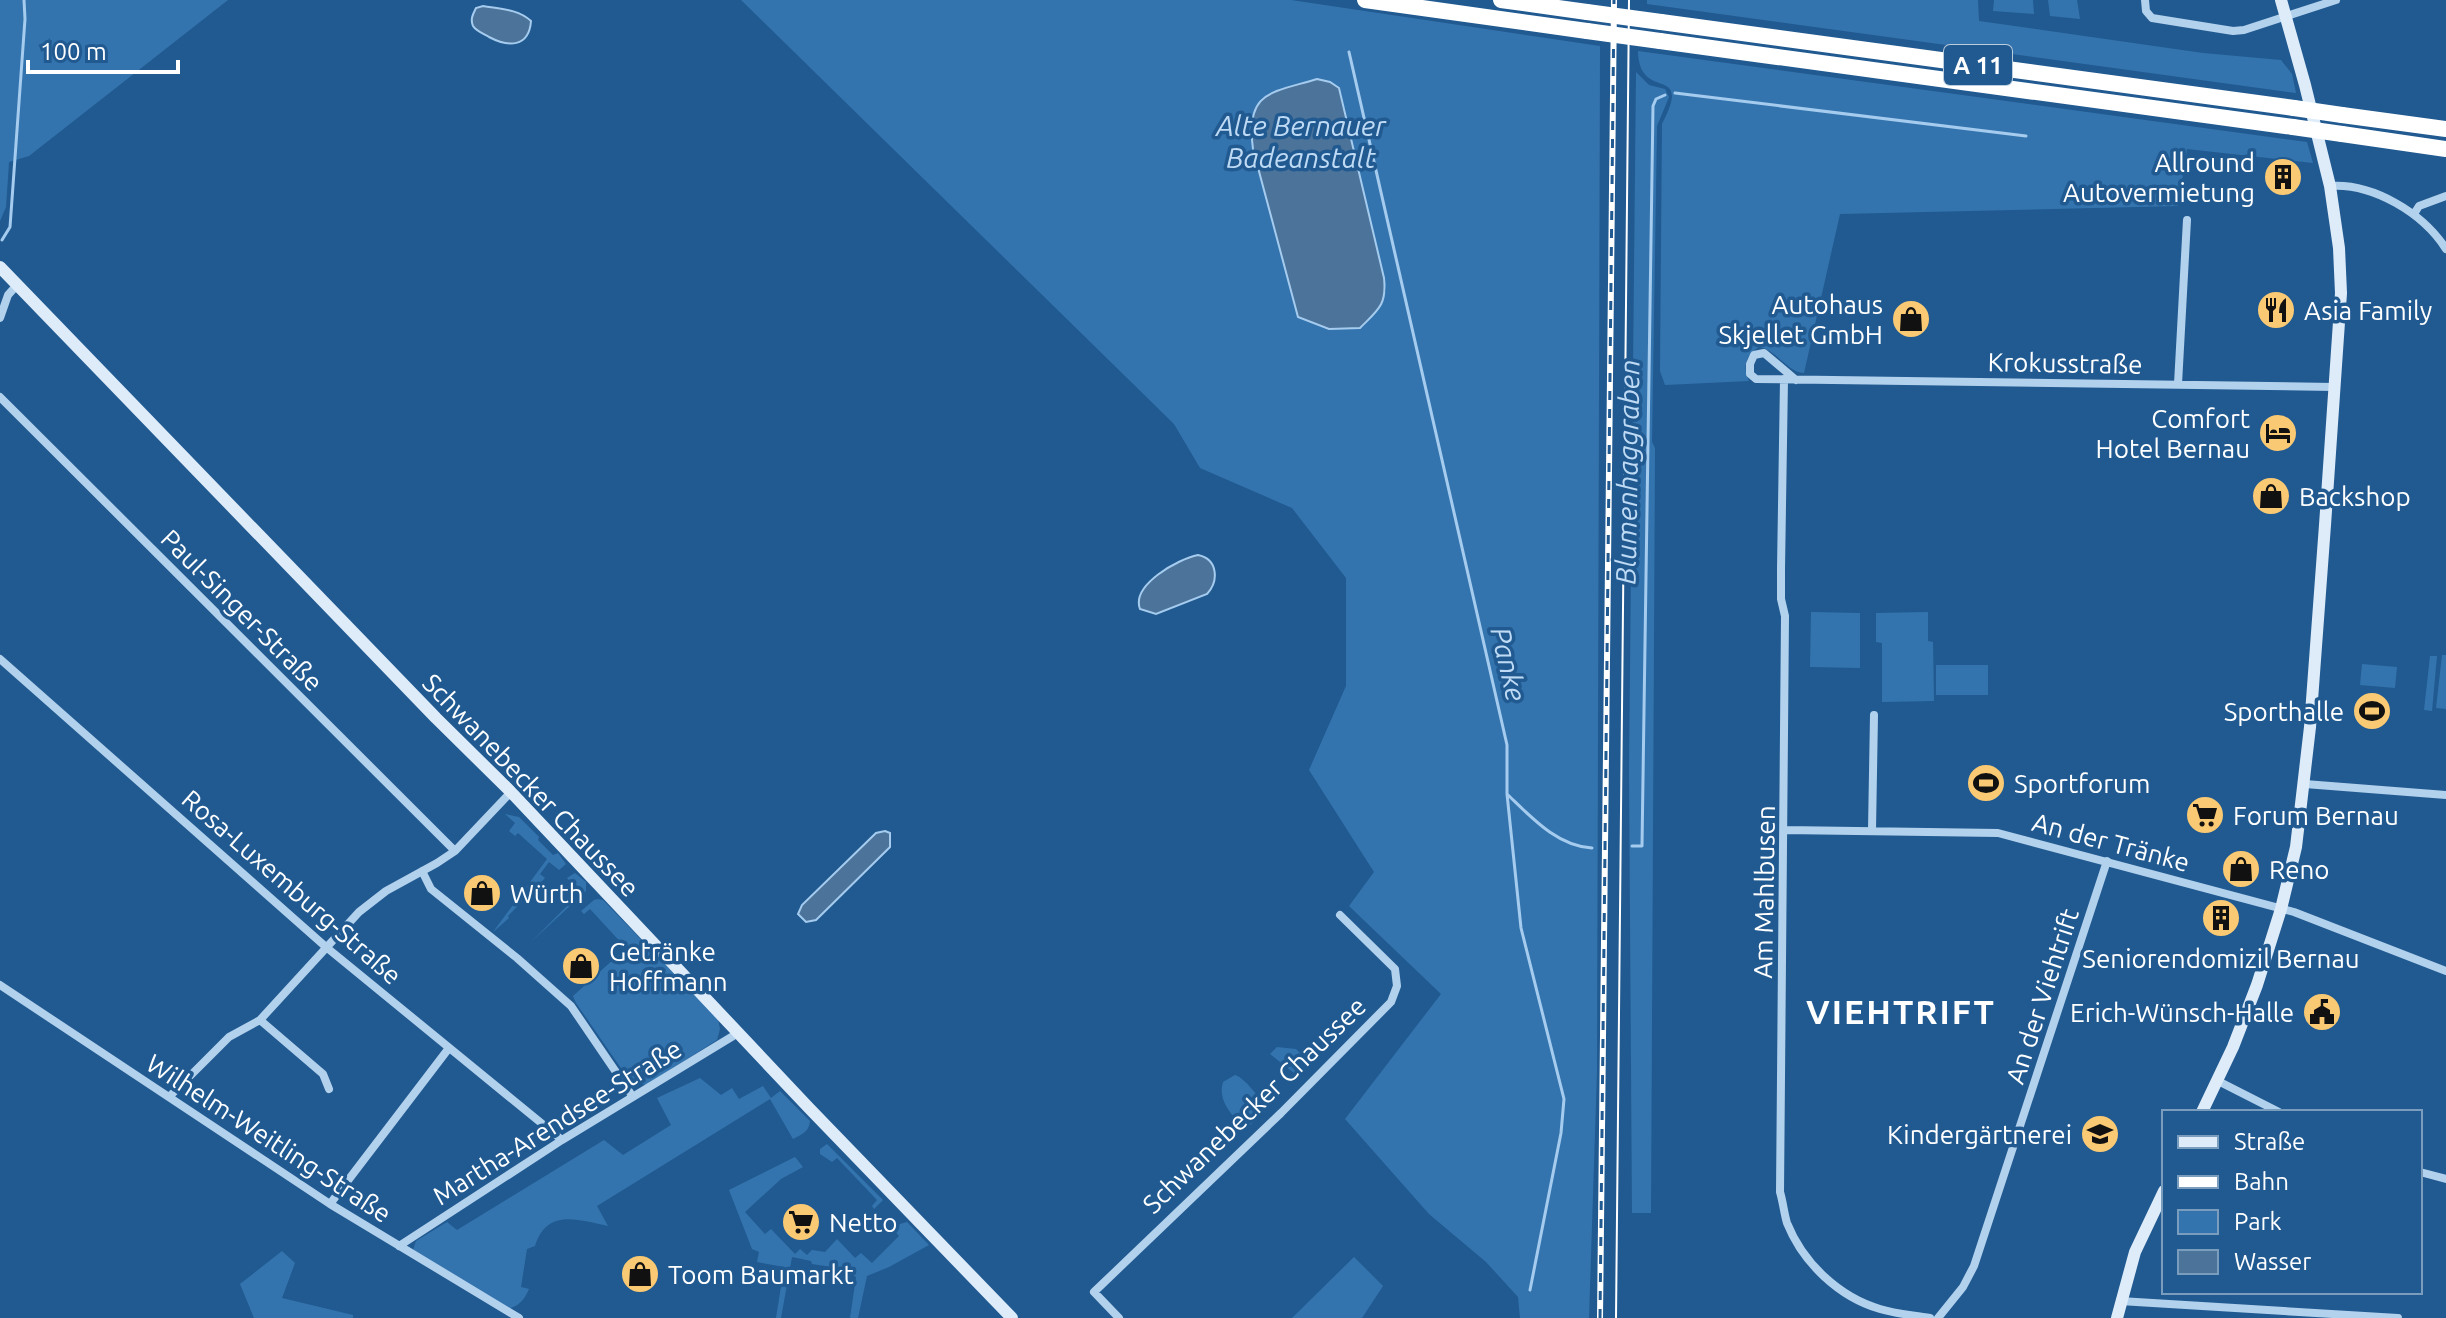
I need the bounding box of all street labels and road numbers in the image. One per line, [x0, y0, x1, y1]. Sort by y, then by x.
road number: A 11 [1944, 45, 2012, 85]
street label: Krokusstraße [1987, 347, 2143, 379]
street label: Paul-Singer-Straße [155, 523, 329, 697]
street label: Schwanebecker Chaussee [417, 668, 645, 902]
street label: Rosa-Luxemburg-Straße [177, 784, 407, 990]
street label: Am Mahlbusen [1748, 805, 1780, 979]
street label: An der Tränke [2029, 807, 2193, 877]
street label: An der Viehtrift [2000, 905, 2084, 1087]
street label: Schwanebecker Chaussee [1137, 991, 1371, 1219]
street label: Martha-Arendsee-Straße [427, 1034, 687, 1210]
street label: Wilhelm-Weitling-Straße [141, 1048, 397, 1228]

